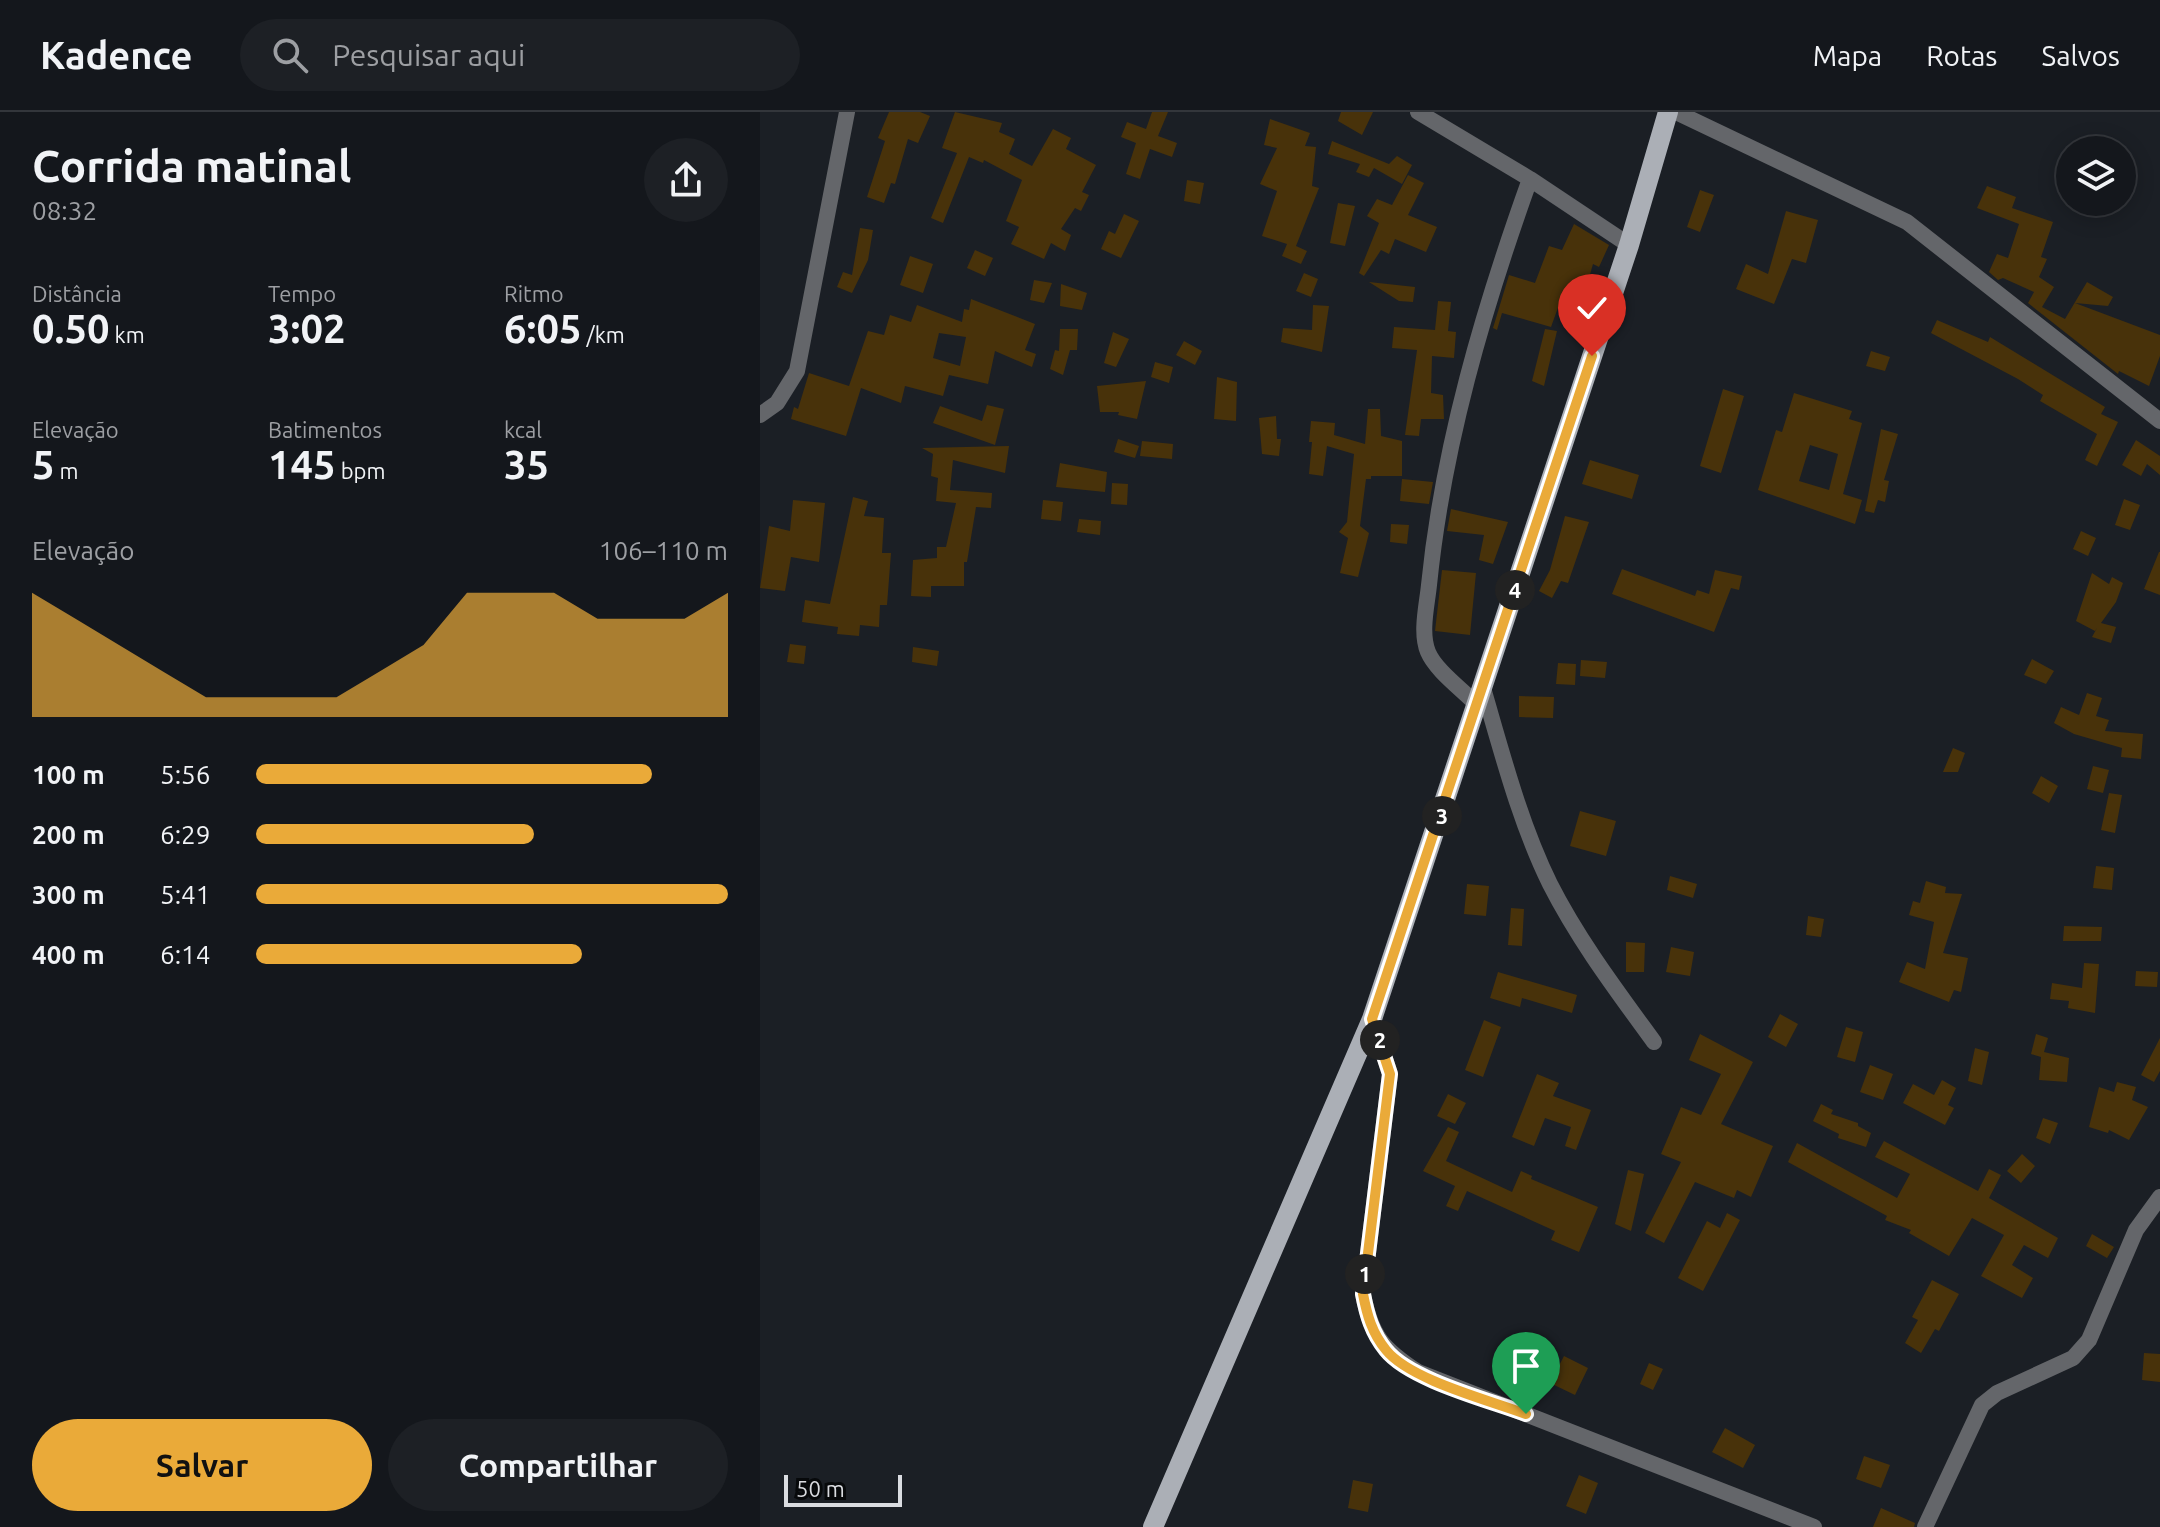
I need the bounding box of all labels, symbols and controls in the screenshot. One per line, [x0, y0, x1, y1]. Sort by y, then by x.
search box [240, 19, 800, 91]
icon: search [268, 33, 312, 77]
text: Kadence [40, 34, 192, 76]
text: Pesquisar aqui [332, 38, 525, 72]
text: Mapa [1813, 40, 1882, 71]
text: Rotas [1926, 40, 1997, 71]
text: Salvos [2041, 40, 2120, 71]
map controls [2056, 136, 2136, 216]
button: layers [2056, 136, 2136, 216]
button: share [644, 138, 728, 222]
text: Corrida matinal [32, 141, 351, 190]
text: 08:32 [32, 196, 97, 225]
pin [1558, 274, 1626, 356]
text: Distância [32, 281, 122, 306]
text: Tempo [268, 281, 336, 306]
text: Ritmo [504, 281, 564, 306]
icon: check [1570, 286, 1614, 330]
text: 0.50 [32, 306, 110, 351]
text: 3:02 [268, 306, 346, 351]
text: 6:05 [504, 306, 582, 351]
text: km [110, 322, 145, 347]
text: /km [582, 322, 625, 347]
text: Elevação [32, 417, 119, 442]
text: Batimentos [268, 417, 382, 442]
text: kcal [504, 417, 542, 442]
text: 5 [32, 442, 55, 487]
text: 145 [268, 442, 336, 487]
text: 35 [504, 442, 549, 487]
text: m [55, 458, 79, 483]
text: bpm [336, 458, 385, 483]
text: Elevação [32, 536, 134, 565]
text: 106–110 m [599, 536, 728, 565]
pin: 4 [1495, 570, 1535, 610]
text: 4 [1509, 577, 1521, 602]
text: 100 m [32, 760, 105, 789]
text: 5:56 [160, 760, 210, 789]
pin: 3 [1422, 796, 1462, 836]
text: 3 [1436, 803, 1448, 828]
text: 200 m [32, 820, 105, 849]
text: 6:29 [160, 820, 210, 849]
text: 300 m [32, 880, 105, 909]
text: 5:41 [160, 880, 210, 909]
text: 400 m [32, 940, 105, 969]
text: 6:14 [160, 940, 210, 969]
pin: 2 [1360, 1020, 1400, 1060]
text: 2 [1374, 1027, 1386, 1052]
pin: 1 [1345, 1254, 1385, 1294]
text: 1 [1359, 1261, 1371, 1286]
pin [1492, 1332, 1560, 1414]
icon: arrive [1504, 1344, 1548, 1388]
button: Salvar [32, 1419, 372, 1511]
button: Compartilhar [388, 1419, 728, 1511]
scale bar [784, 1471, 902, 1507]
text: 50 m [796, 1476, 845, 1501]

